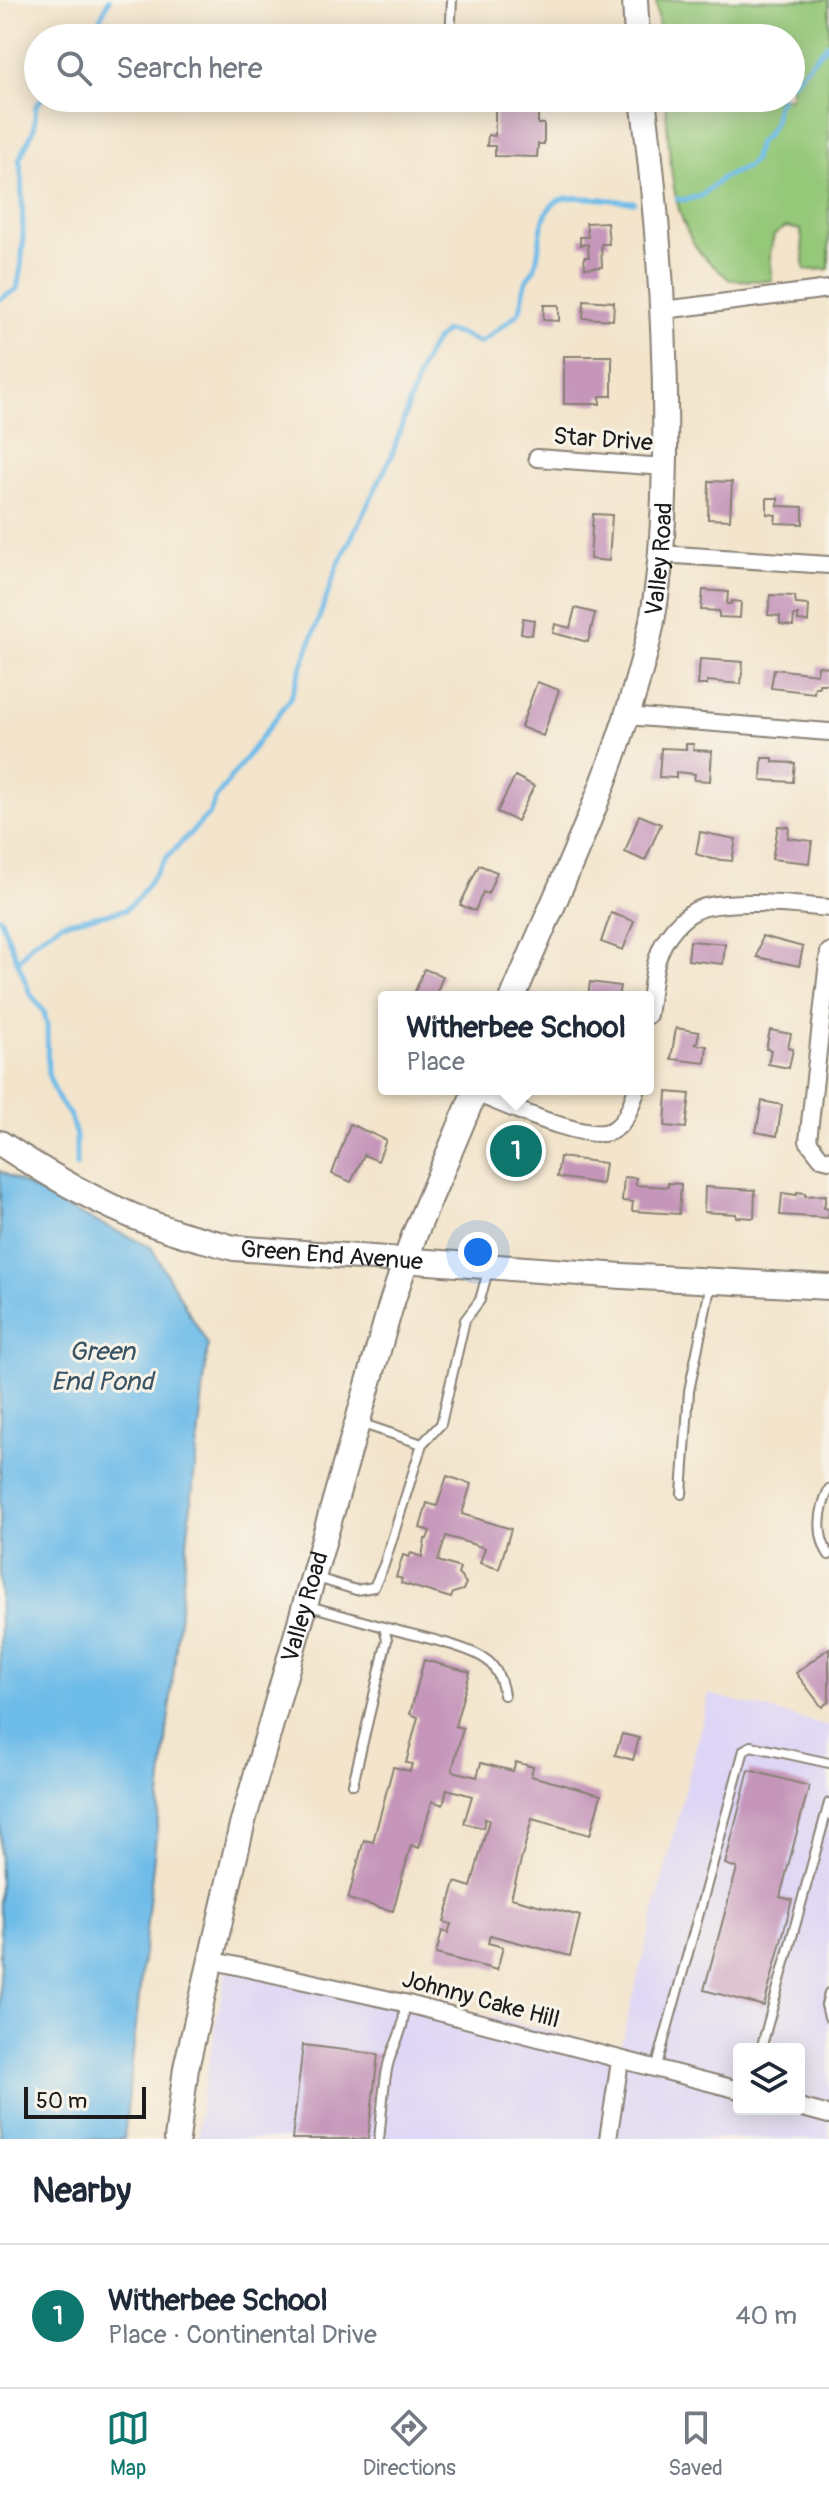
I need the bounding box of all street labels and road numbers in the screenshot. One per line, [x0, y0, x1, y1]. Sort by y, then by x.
street label: Star Drive [552, 422, 654, 457]
street label: Valley Road [639, 502, 679, 618]
street label: Green End Avenue [239, 1235, 424, 1277]
street label: Valley Road [275, 1548, 335, 1666]
street label: Johnny Cake Hill [399, 1965, 563, 2034]

